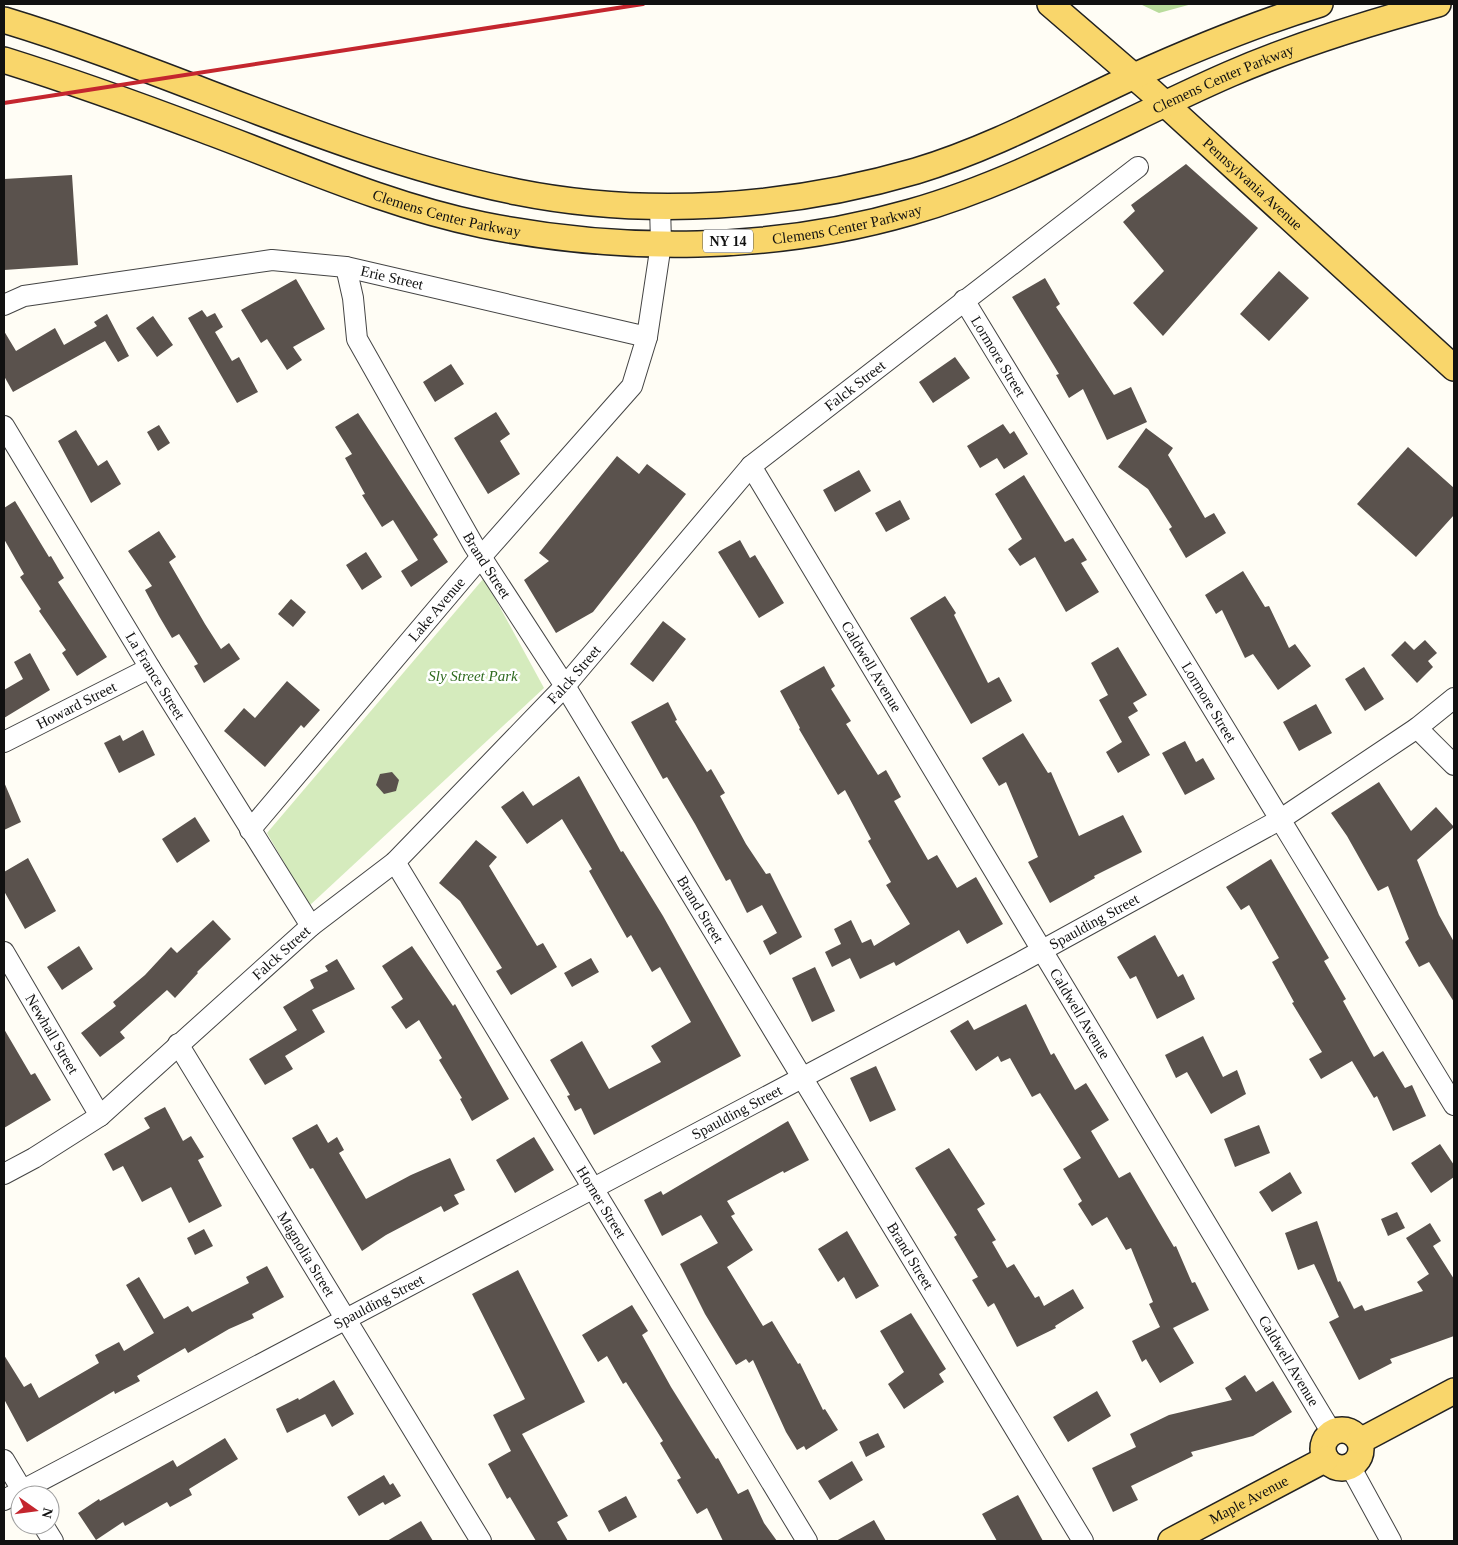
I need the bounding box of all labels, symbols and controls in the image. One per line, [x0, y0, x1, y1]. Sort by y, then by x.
street label: Clemens Center Parkway [1150, 41, 1297, 117]
street label: Pennsylvania Avenue [1200, 135, 1306, 233]
street label: Clemens Center Parkway [370, 186, 522, 240]
street label: Clemens Center Parkway [771, 201, 924, 247]
road number: NY 14 [703, 230, 753, 252]
street label: Erie Street [359, 263, 426, 293]
street label: Lormore Street [968, 313, 1029, 400]
street label: Falck Street [822, 357, 889, 414]
street label: Brand Street [460, 529, 514, 602]
street label: Lake Avenue [405, 574, 468, 644]
street label: Caldwell Avenue [838, 618, 905, 715]
street label: La France Street [122, 629, 188, 723]
street label: Falck Street [544, 642, 604, 707]
street label: Lormore Street [1178, 659, 1240, 746]
park label: Sly Street Park [428, 668, 518, 684]
street label: Howard Street [34, 678, 119, 732]
street label: Brand Street [674, 873, 727, 947]
street label: Spaulding Street [1047, 890, 1142, 953]
street label: Falck Street [249, 922, 314, 983]
street label: Caldwell Avenue [1047, 966, 1114, 1062]
street label: Newhall Street [22, 991, 82, 1077]
street label: Spaulding Street [689, 1082, 785, 1143]
street label: Horner Street [574, 1163, 630, 1242]
street label: Magnolia Street [274, 1209, 338, 1300]
street label: Brand Street [884, 1219, 937, 1293]
street label: Spaulding Street [331, 1271, 427, 1332]
street label: Caldwell Avenue [1255, 1313, 1322, 1409]
street label: Maple Avenue [1207, 1472, 1291, 1527]
north arrow [10, 1485, 60, 1535]
text: N [39, 1506, 56, 1520]

